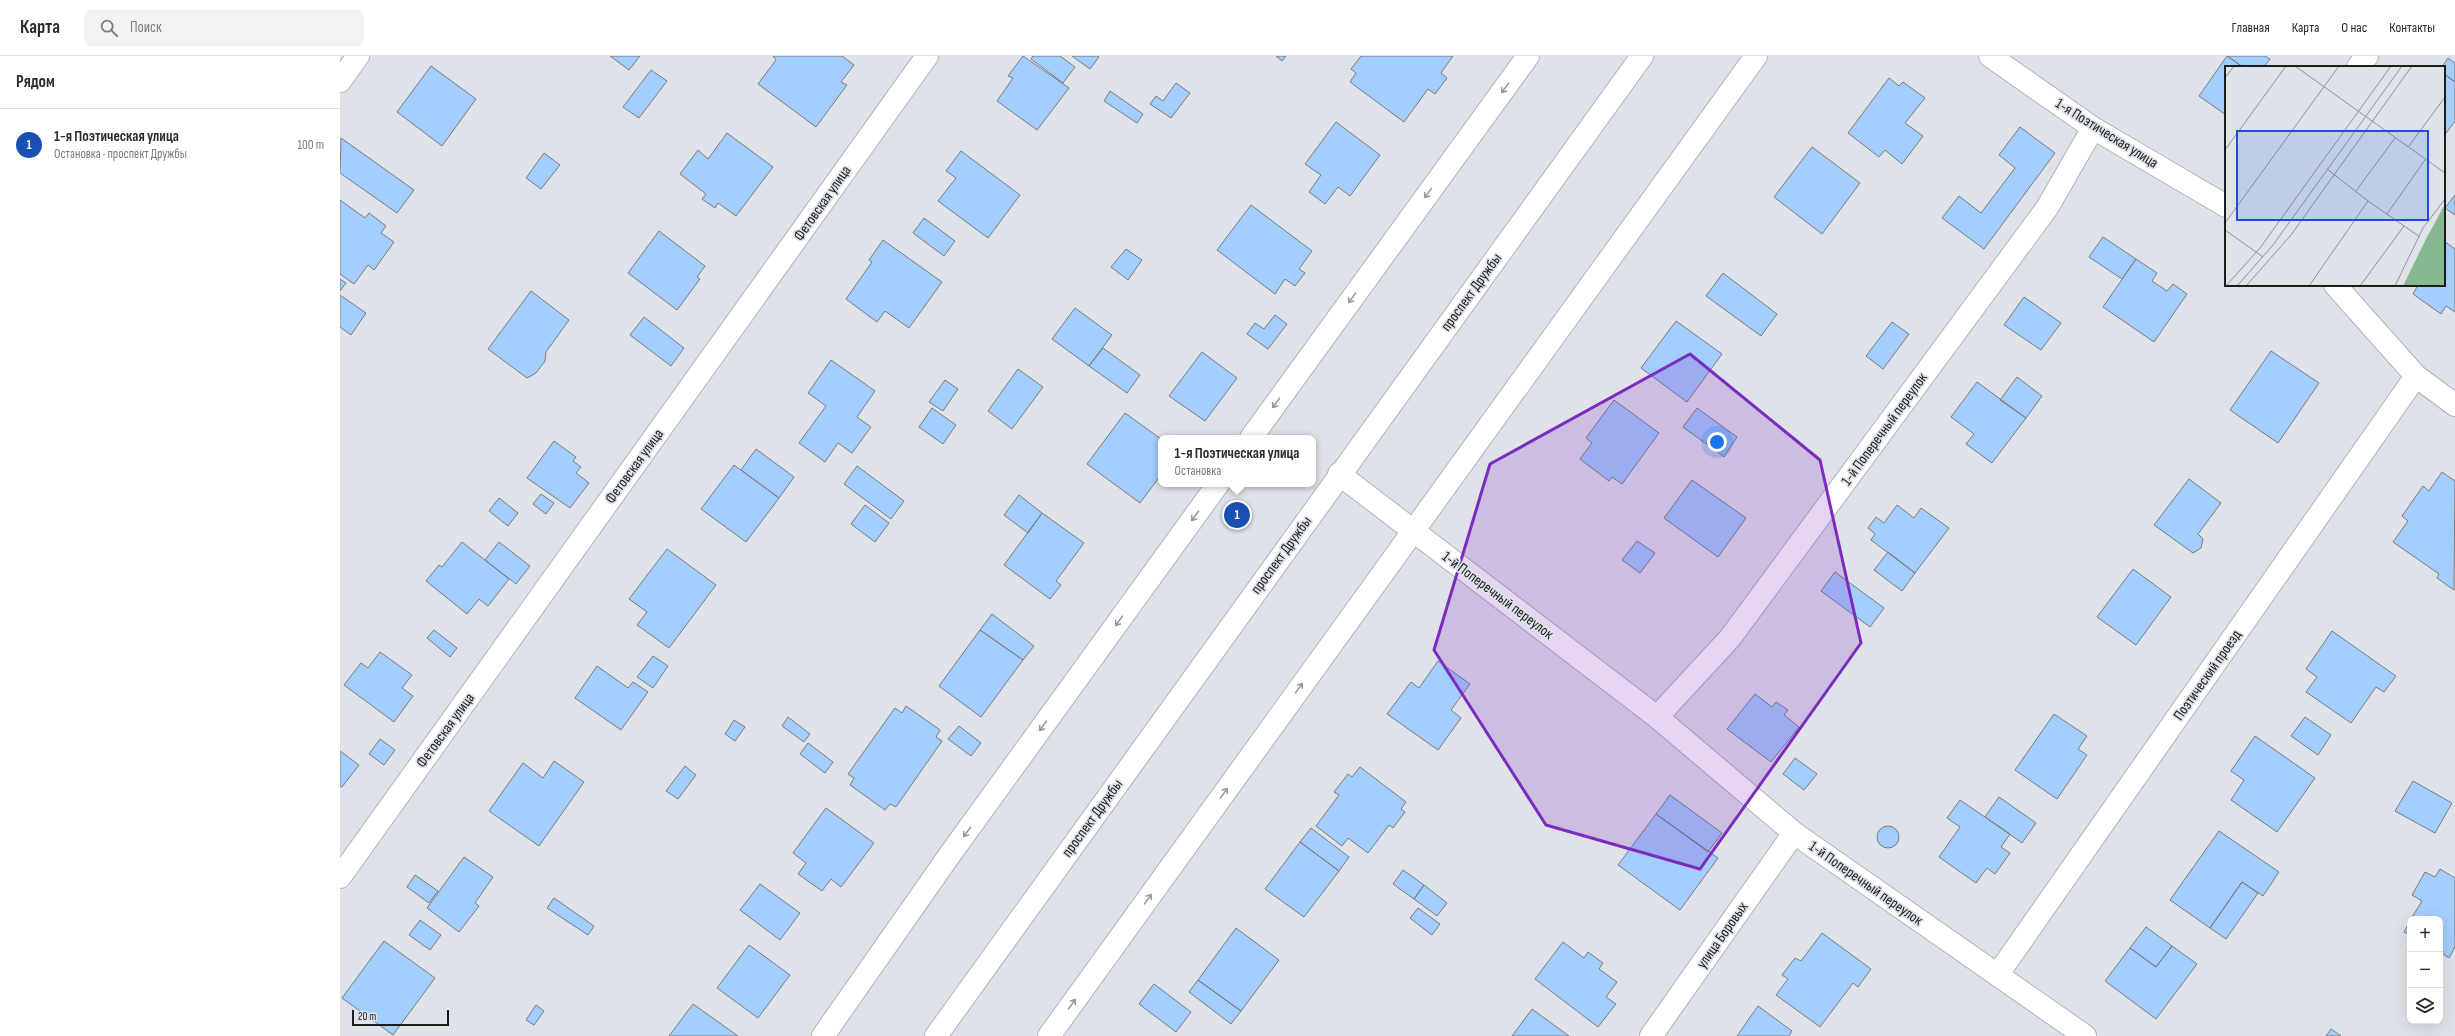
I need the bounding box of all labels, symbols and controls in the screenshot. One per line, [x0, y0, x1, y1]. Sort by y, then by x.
search box [84, 10, 364, 46]
text: Карта [20, 16, 60, 39]
icon: search [98, 17, 120, 39]
text: Поиск [130, 18, 162, 37]
text: Главная [2232, 19, 2270, 36]
text: Карта [2292, 19, 2319, 36]
text: О нас [2341, 19, 2367, 36]
text: Контакты [2389, 19, 2435, 36]
inset map [2225, 66, 2445, 286]
text: Рядом [16, 72, 55, 92]
one-way arrow [1501, 82, 1509, 93]
street label: 1-я Поэтическая улица [2052, 94, 2162, 173]
text: 1-я Поэтическая улица [54, 127, 179, 146]
text: 1 [26, 137, 32, 153]
text: 100 m [297, 137, 324, 153]
text: Остановка · проспект Дружбы [54, 146, 187, 162]
street label: Фетовская улица [789, 162, 855, 245]
one-way arrow [1424, 187, 1432, 198]
street label: проспект Дружбы [1437, 250, 1506, 335]
one-way arrow [1348, 292, 1356, 303]
street label: 1-й Поперечный переулок [1837, 369, 1932, 489]
one-way arrow [1272, 398, 1280, 409]
street label: Фетовская улица [601, 425, 668, 507]
your location [1707, 432, 1727, 452]
popup [1158, 435, 1316, 487]
text: 1-я Поэтическая улица [1175, 444, 1299, 463]
text: Остановка [1175, 463, 1221, 479]
pin: 1 [1224, 500, 1250, 530]
one-way arrow [1191, 510, 1199, 521]
street label: проспект Дружбы [1247, 513, 1316, 598]
street label: 1-й Поперечный переулок [1438, 547, 1558, 644]
one-way arrow [1115, 615, 1123, 626]
street label: Поэтический проезд [2169, 626, 2246, 724]
one-way arrow [1295, 682, 1304, 693]
street label: Фетовская улица [412, 689, 479, 771]
one-way arrow [1039, 721, 1047, 732]
street label: проспект Дружбы [1058, 776, 1127, 861]
one-way arrow [1220, 788, 1228, 799]
one-way arrow [962, 826, 971, 837]
street label: 1-й Поперечный переулок [1805, 837, 1927, 930]
one-way arrow [1144, 893, 1152, 904]
street label: улица Боровых [1693, 898, 1753, 972]
map controls [2407, 916, 2443, 1024]
button: + [2407, 916, 2443, 952]
button: − [2407, 952, 2443, 988]
button: layers [2407, 988, 2443, 1024]
one-way arrow [1068, 999, 1076, 1010]
scale bar [352, 1008, 449, 1027]
text: 20 m [358, 1010, 376, 1023]

